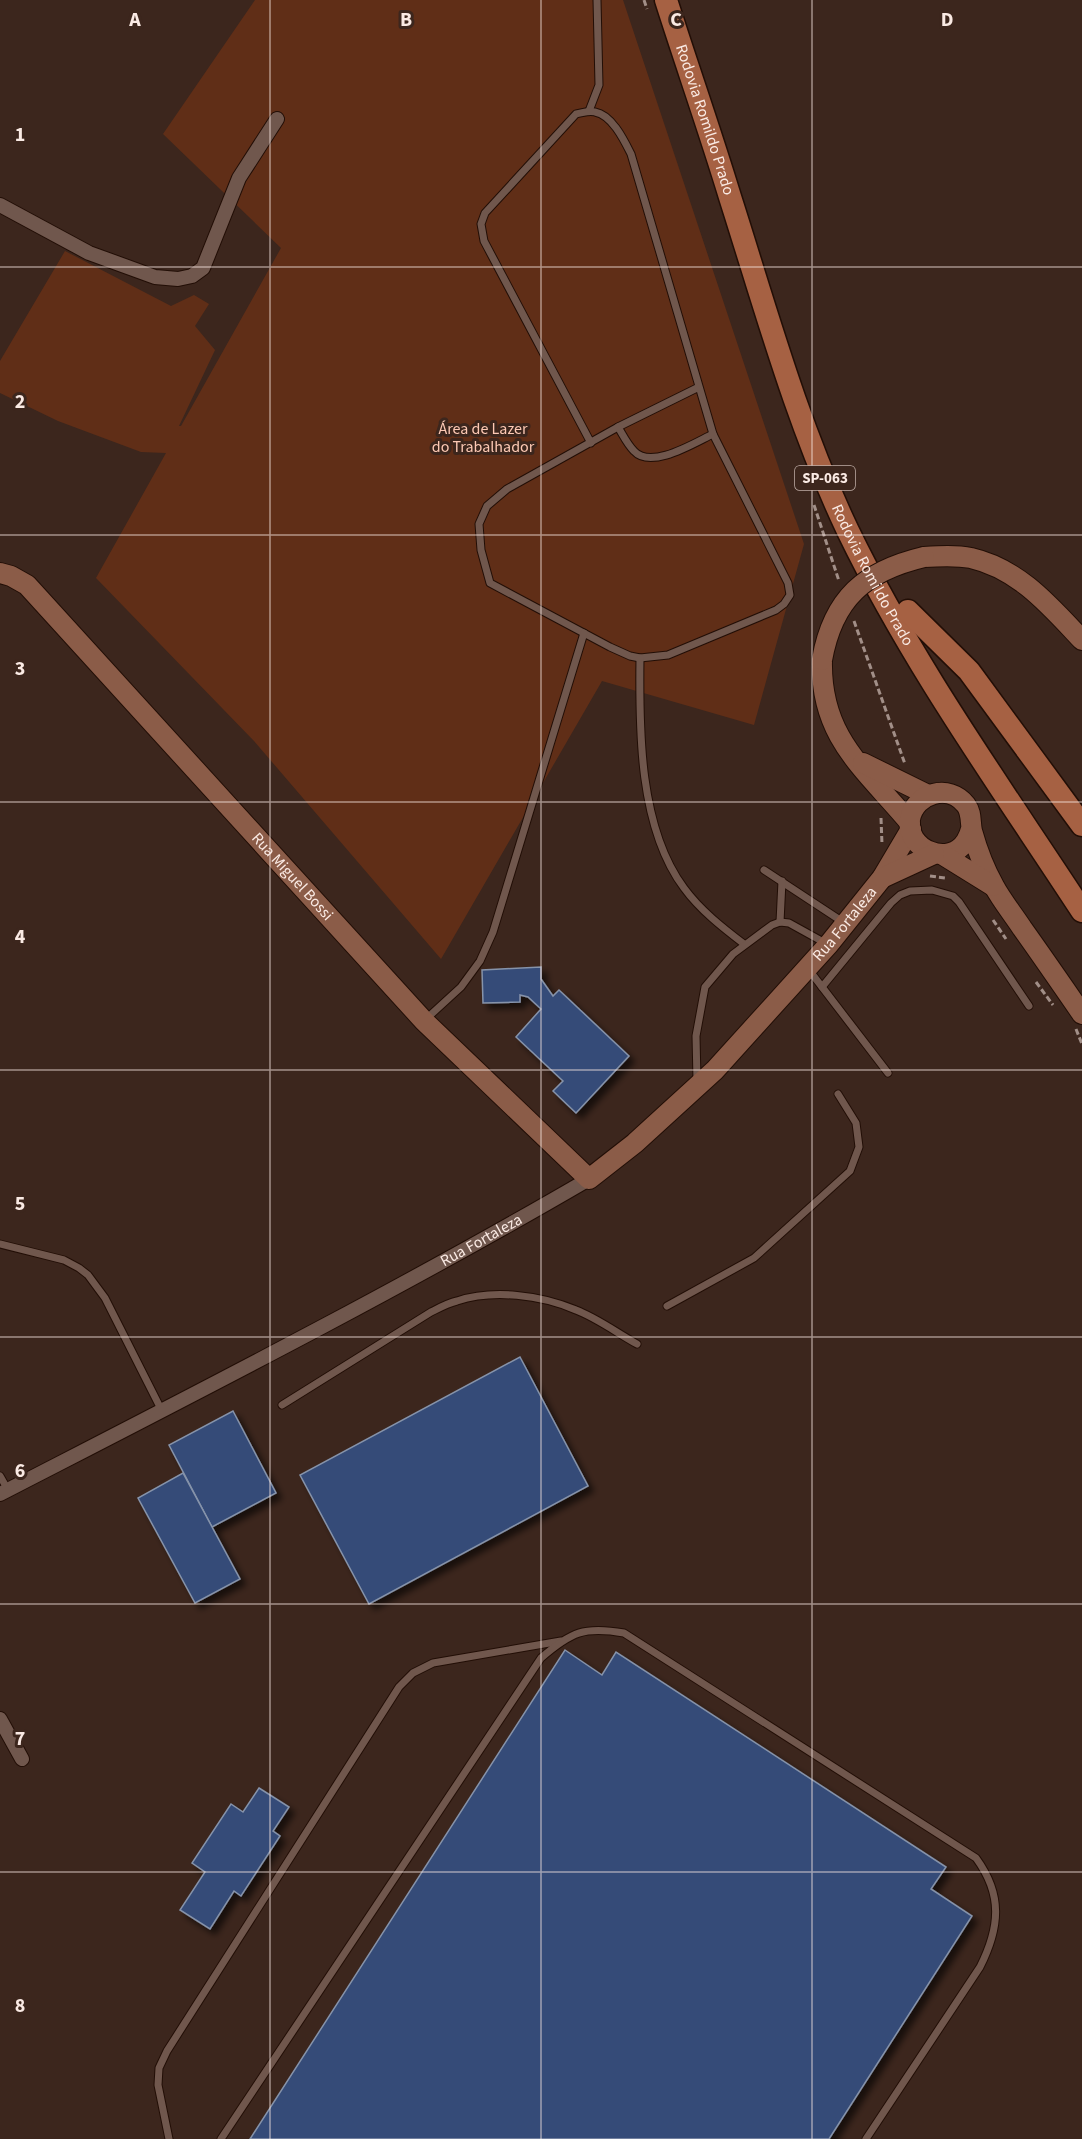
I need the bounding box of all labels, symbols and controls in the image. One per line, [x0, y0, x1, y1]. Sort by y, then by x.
text: A [128, 6, 141, 34]
text: B [400, 6, 412, 34]
text: C [670, 6, 682, 34]
text: D [941, 6, 953, 34]
street label: Rodovia Romildo Prado [670, 42, 740, 198]
text: 1 [15, 121, 25, 149]
text: 2 [15, 388, 25, 416]
park label: Área de Lazer do Trabalhador [432, 418, 535, 458]
road number: SP-063 [795, 466, 855, 490]
street label: Rodovia Romildo Prado [826, 501, 919, 650]
text: 3 [15, 655, 25, 683]
street label: Rua Miguel Bossi [247, 828, 338, 925]
street label: Rua Fortaleza [807, 882, 882, 966]
text: 4 [15, 923, 26, 951]
text: 5 [15, 1190, 25, 1218]
street label: Rua Fortaleza [436, 1209, 526, 1272]
text: 6 [15, 1457, 25, 1485]
text: 7 [15, 1725, 25, 1753]
text: 8 [15, 1992, 25, 2020]

